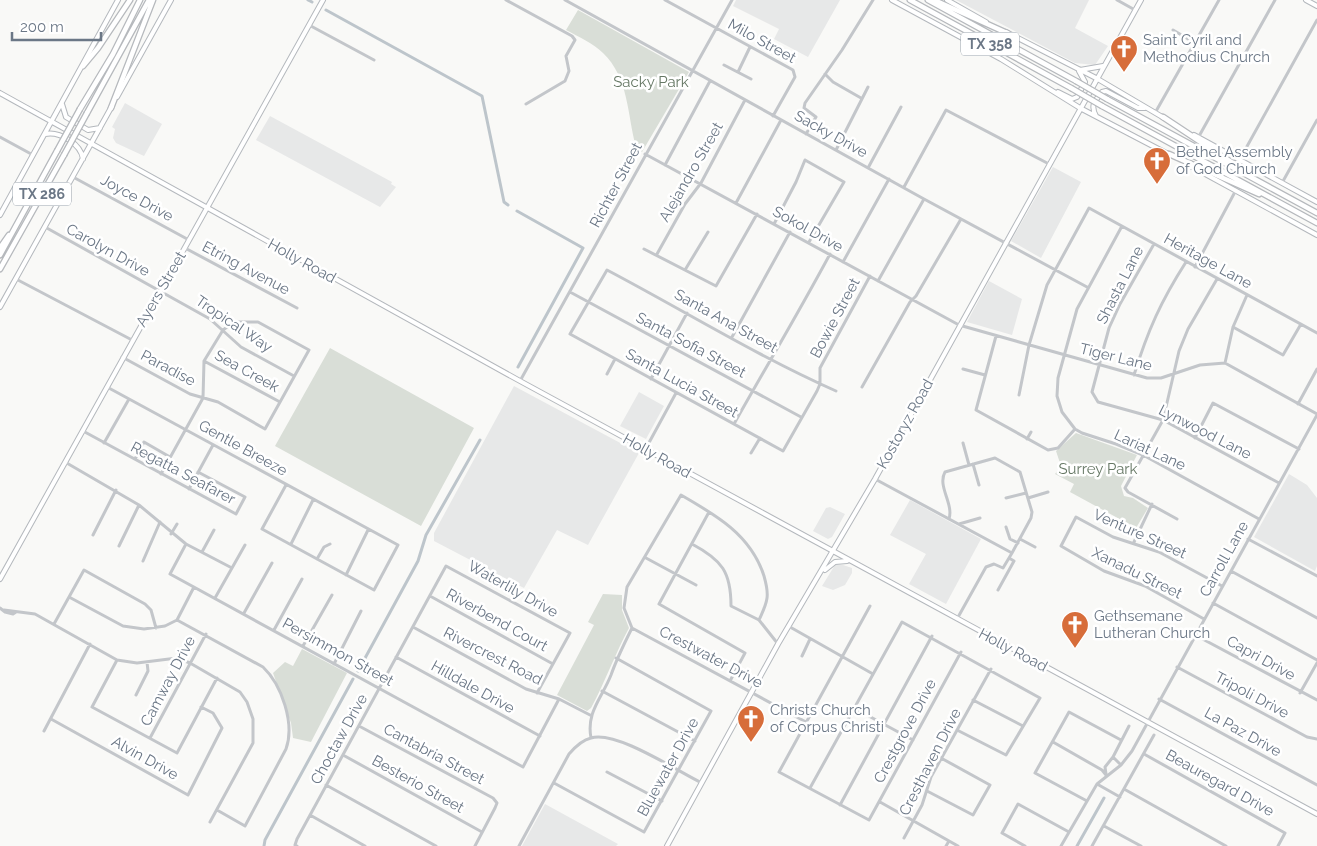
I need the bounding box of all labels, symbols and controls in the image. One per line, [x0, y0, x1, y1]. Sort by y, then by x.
scale bar [12, 10, 101, 42]
street label: Milo Street [725, 15, 799, 67]
text: 200 m [20, 18, 64, 36]
place label: Saint Cyril and Methodius Church [1143, 31, 1270, 66]
road number: TX 358 [961, 33, 1019, 56]
church icon: Saint Cyril and Methodius Church [1109, 34, 1139, 73]
park label: Sacky Park [613, 73, 689, 91]
street label: Sacky Drive [791, 107, 871, 162]
street label: Alejandro Street [655, 119, 727, 225]
street label: Richter Street [586, 139, 646, 231]
place label: Bethel Assembly of God Church [1176, 143, 1293, 178]
church icon: Bethel Assembly of God Church [1142, 146, 1172, 185]
street label: Joyce Drive [98, 171, 177, 225]
road number: TX 286 [13, 182, 71, 205]
street label: Sokol Drive [770, 202, 847, 256]
street label: Carolyn Drive [63, 220, 153, 280]
street label: Heritage Lane [1161, 229, 1255, 293]
street label: Holly Road [265, 235, 339, 287]
street label: Etring Avenue [199, 237, 293, 299]
street label: Shasta Lane [1093, 243, 1147, 327]
street label: Ayers Street [132, 248, 190, 330]
street label: Bowie Street [806, 275, 864, 361]
street label: Santa Ana Street [671, 285, 781, 357]
street label: Tropical Way [192, 292, 276, 356]
street label: Santa Sofia Street [633, 308, 749, 382]
street label: Tiger Lane [1078, 339, 1154, 375]
street label: Santa Lucia Street [623, 345, 741, 421]
street label: Paradise [138, 346, 199, 390]
street label: Sea Creek [212, 346, 282, 396]
street label: Kostoryz Road [873, 376, 937, 472]
street label: Lynwood Lane [1156, 401, 1255, 463]
street label: Gentle Breeze [196, 416, 291, 480]
street label: Lariat Lane [1111, 426, 1189, 474]
street label: Holly Road [620, 430, 694, 482]
street label: Regatta Seafarer [128, 438, 239, 509]
park label: Surrey Park [1058, 460, 1138, 478]
street label: Venture Street [1091, 505, 1189, 563]
street label: Carroll Lane [1196, 518, 1252, 600]
street label: Xanadu Street [1089, 543, 1185, 603]
street label: Waterlily Drive [465, 557, 561, 621]
street label: Riverbend Court [443, 585, 551, 655]
place label: Gethsemane Lutheran Church [1094, 607, 1210, 642]
church icon: Gethsemane Lutheran Church [1060, 610, 1090, 649]
street label: Persimmon Street [279, 614, 397, 690]
street label: Crestwater Drive [656, 622, 766, 692]
street label: Rivercrest Road [440, 623, 546, 689]
street label: Holly Road [976, 624, 1050, 676]
street label: Capri Drive [1223, 632, 1299, 684]
street label: Camway Drive [137, 633, 199, 729]
street label: Hilldale Drive [428, 657, 518, 717]
street label: Tripoli Drive [1212, 668, 1292, 722]
street label: Crestgrove Drive [870, 676, 940, 786]
street label: Choctaw Drive [307, 691, 371, 787]
place label: Christs Church of Corpus Christi [770, 701, 884, 736]
street label: La Paz Drive [1201, 703, 1285, 761]
church icon: Christs Church of Corpus Christi [736, 704, 766, 743]
street label: Cresthaven Drive [895, 705, 965, 819]
street label: Bluewater Drive [633, 714, 703, 819]
street label: Cantabria Street [380, 720, 488, 788]
street label: Alvin Drive [108, 732, 182, 784]
street label: Beauregard Drive [1163, 746, 1278, 820]
street label: Besterio Street [369, 751, 467, 817]

